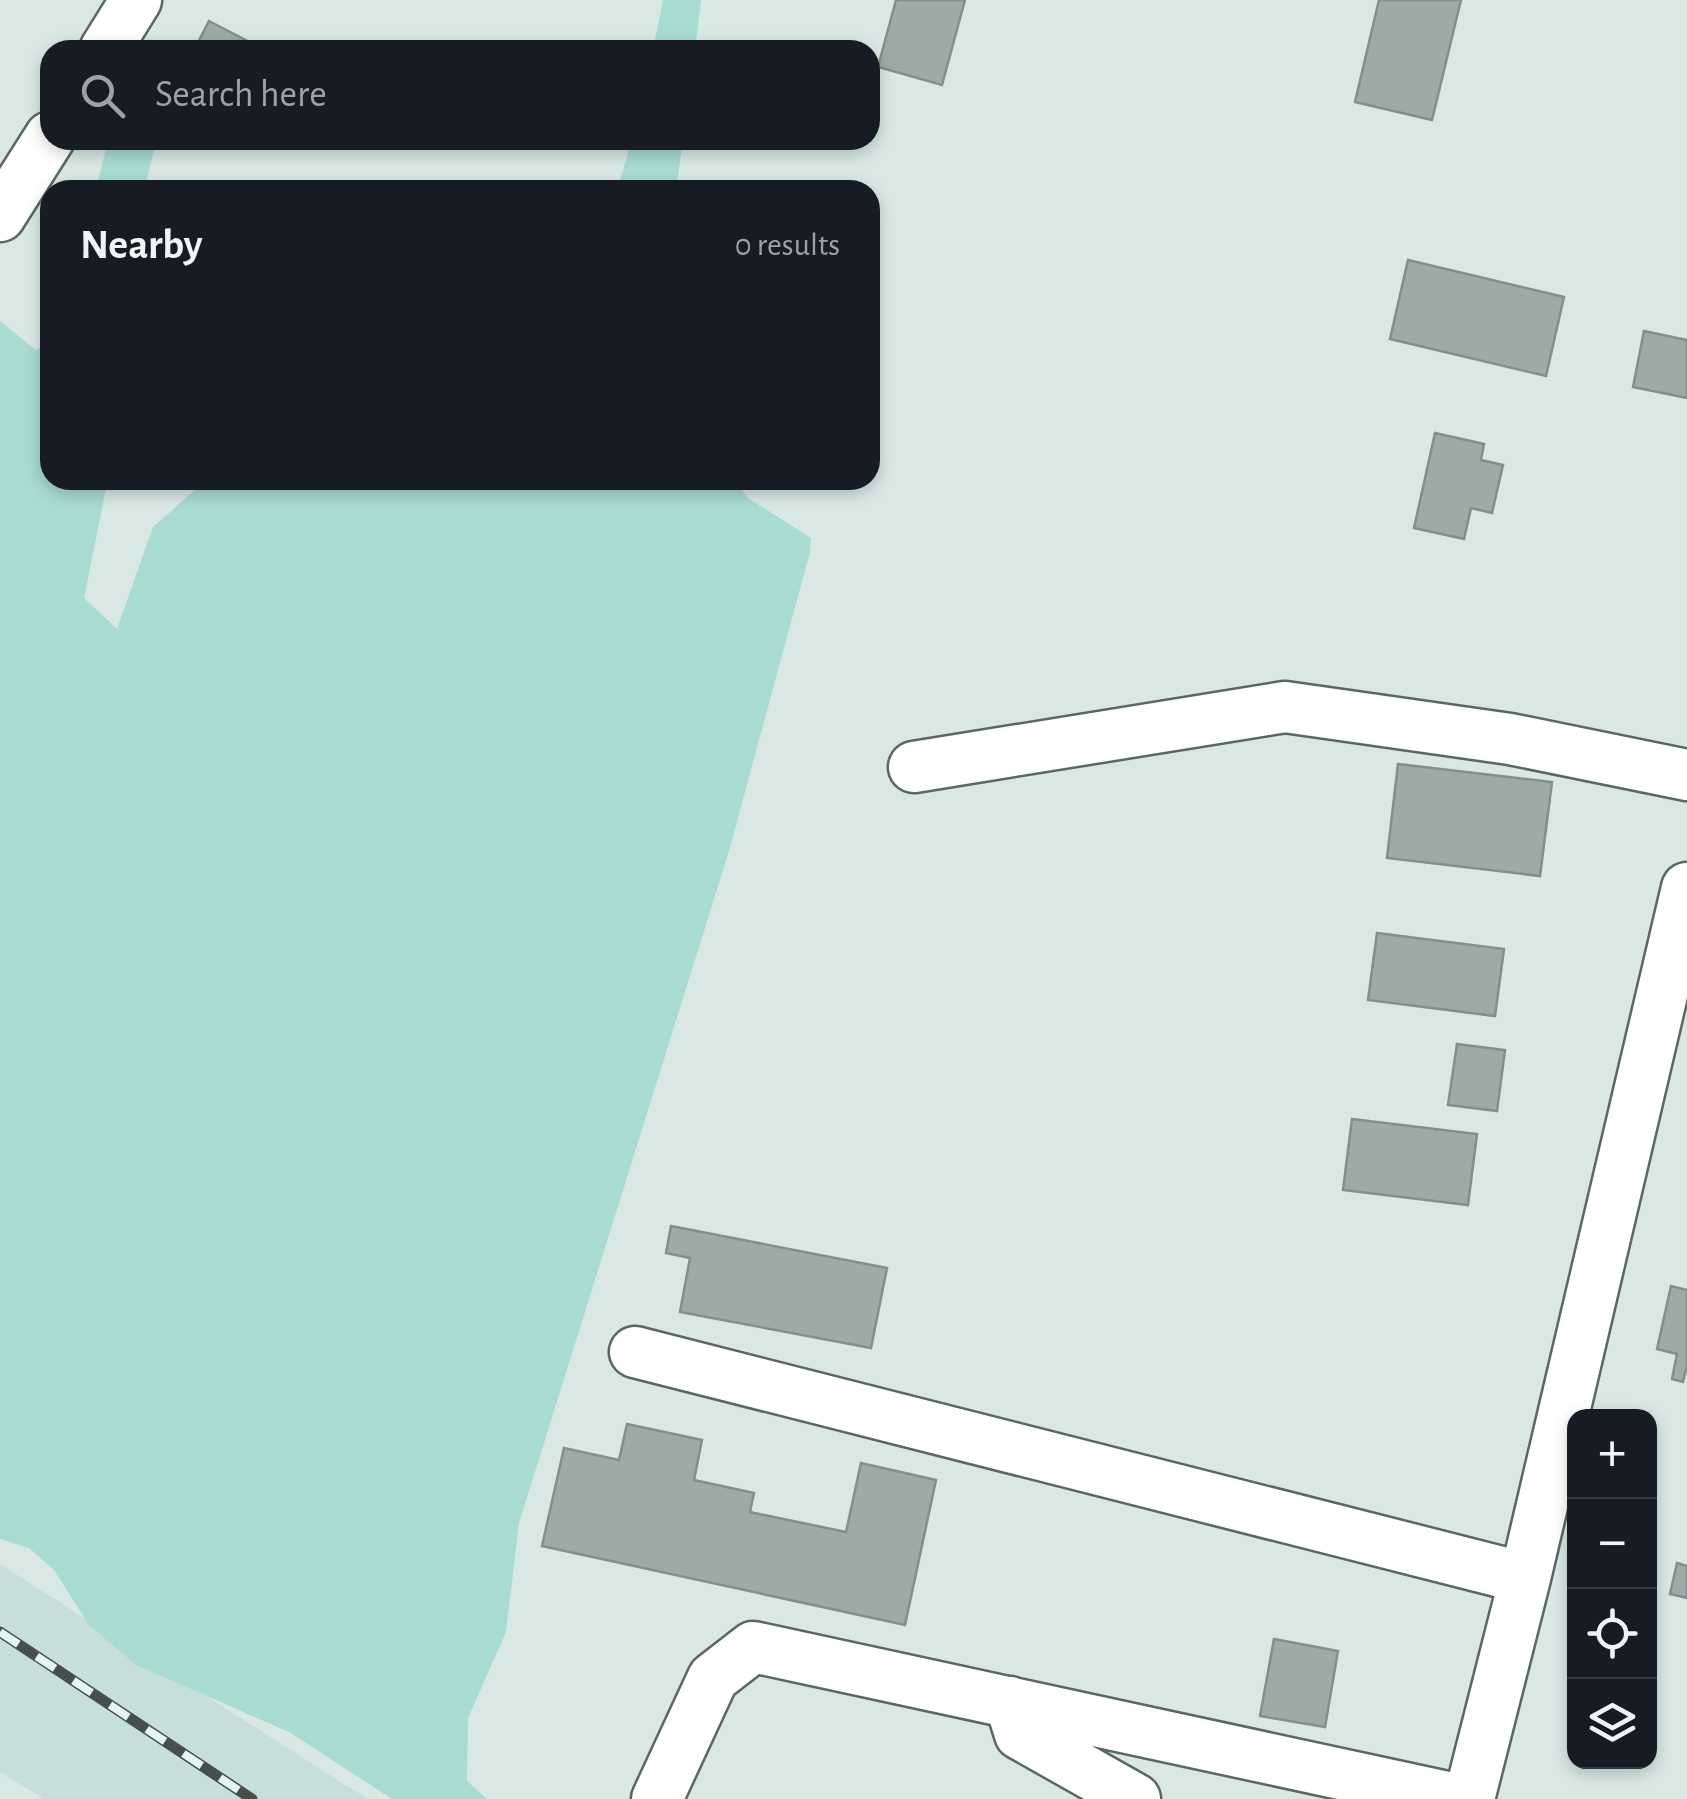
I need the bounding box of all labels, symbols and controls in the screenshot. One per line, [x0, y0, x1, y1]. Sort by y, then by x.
search box [40, 40, 880, 150]
icon: search [75, 68, 130, 123]
text: Search here [155, 76, 327, 114]
text: Nearby [80, 224, 203, 266]
text: 0 results [735, 229, 840, 261]
map controls [1567, 1409, 1657, 1769]
button: + [1567, 1409, 1657, 1499]
button: − [1567, 1499, 1657, 1589]
button: locate [1567, 1589, 1657, 1679]
button: layers [1567, 1679, 1657, 1769]

